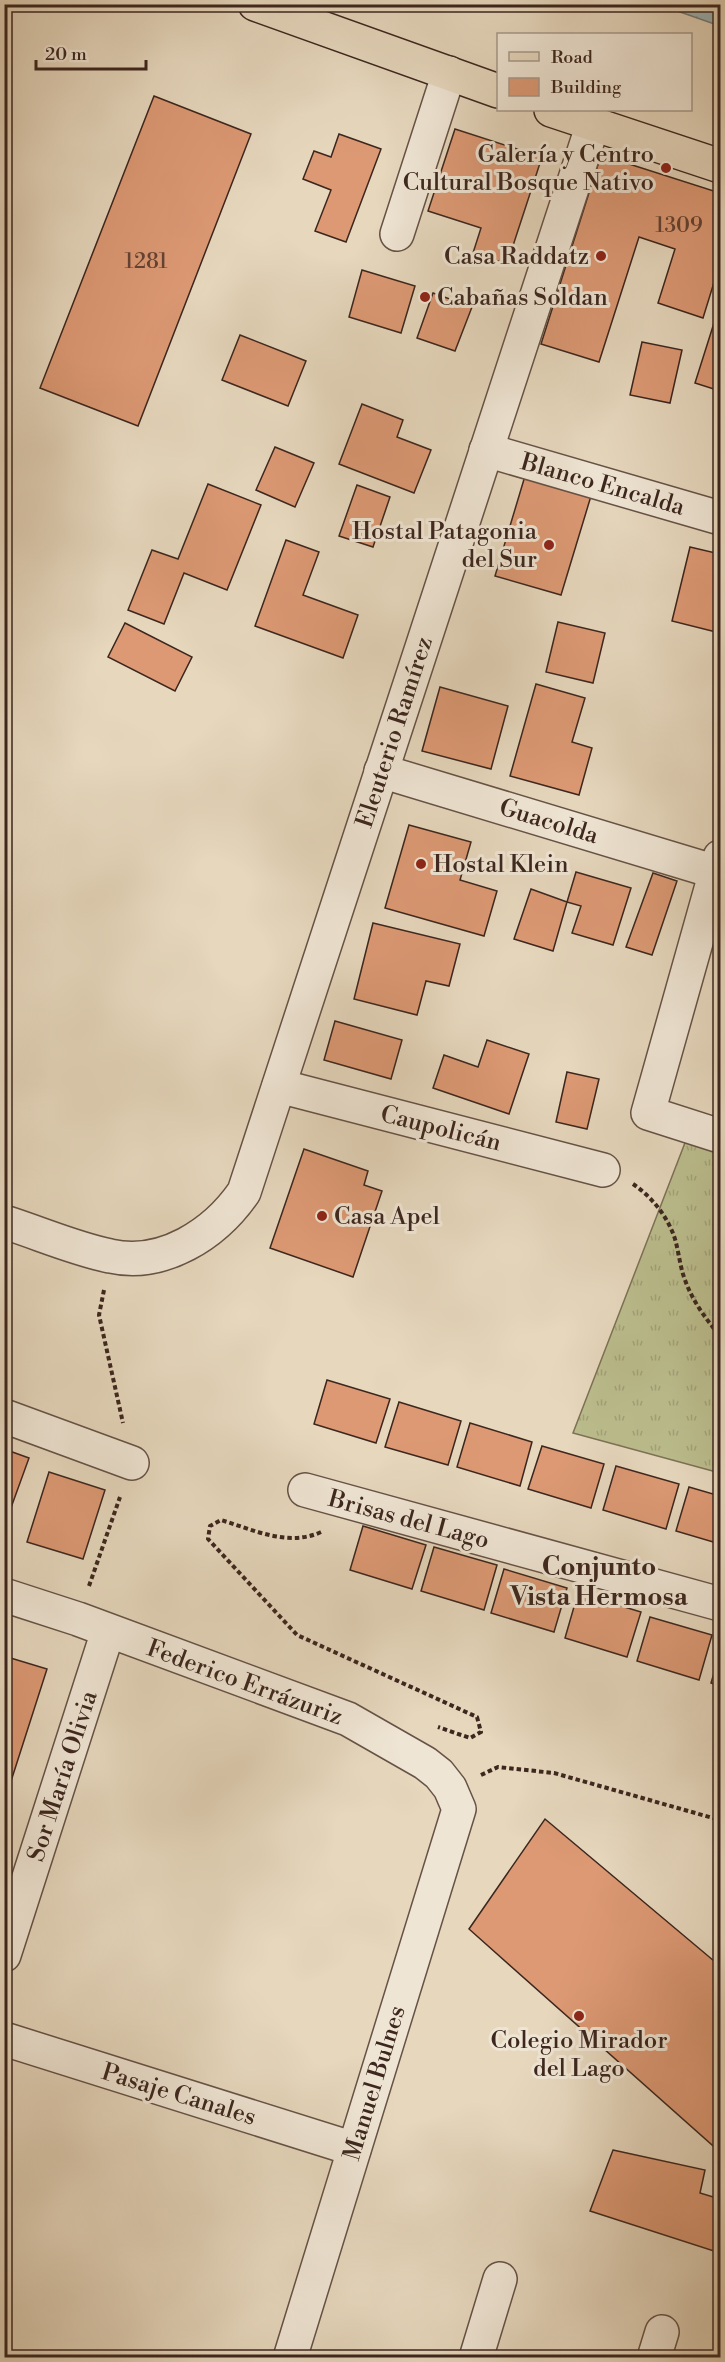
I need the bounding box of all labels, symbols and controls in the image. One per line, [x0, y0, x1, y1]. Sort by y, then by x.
scale bar [36, 33, 146, 71]
legend [497, 33, 692, 111]
text: 20 m [45, 43, 87, 66]
text: Road [551, 46, 594, 69]
text: Building [550, 76, 622, 99]
place label: Galería y Centro Cultural Bosque Nativo [403, 140, 654, 198]
marker: Galería y Centro Cultural Bosque Nativo [659, 161, 673, 175]
house number: 1309 [655, 213, 703, 239]
place label: Casa Raddatz [444, 242, 589, 272]
house number: 1281 [125, 249, 167, 275]
marker: Casa Raddatz [594, 249, 608, 263]
place label: Cabañas Soldan [437, 283, 608, 313]
marker: Cabañas Soldan [418, 290, 432, 304]
street label: Blanco Encalda [516, 447, 689, 523]
place label: Hostal Patagonia del Sur [352, 517, 538, 575]
marker: Hostal Patagonia del Sur [542, 538, 556, 552]
street label: Eleuterio Ramírez [350, 633, 440, 832]
street label: Guacolda [496, 793, 603, 851]
place label: Hostal Klein [433, 850, 568, 880]
marker: Hostal Klein [414, 857, 428, 871]
street label: Caupolicán [377, 1100, 504, 1158]
place label: Casa Apel [334, 1202, 440, 1232]
marker: Casa Apel [315, 1209, 329, 1223]
street label: Brisas del Lago [324, 1484, 493, 1556]
district label: Conjunto Vista Hermosa [509, 1551, 689, 1613]
street label: Federico Errázuriz [142, 1633, 347, 1732]
street label: Sor María Olivia [21, 1686, 105, 1865]
street label: Manuel Bulnes [337, 2002, 413, 2164]
marker: Colegio Mirador del Lago [572, 2009, 586, 2023]
place label: Colegio Mirador del Lago [490, 2026, 668, 2084]
street label: Pasaje Canales [98, 2057, 259, 2133]

